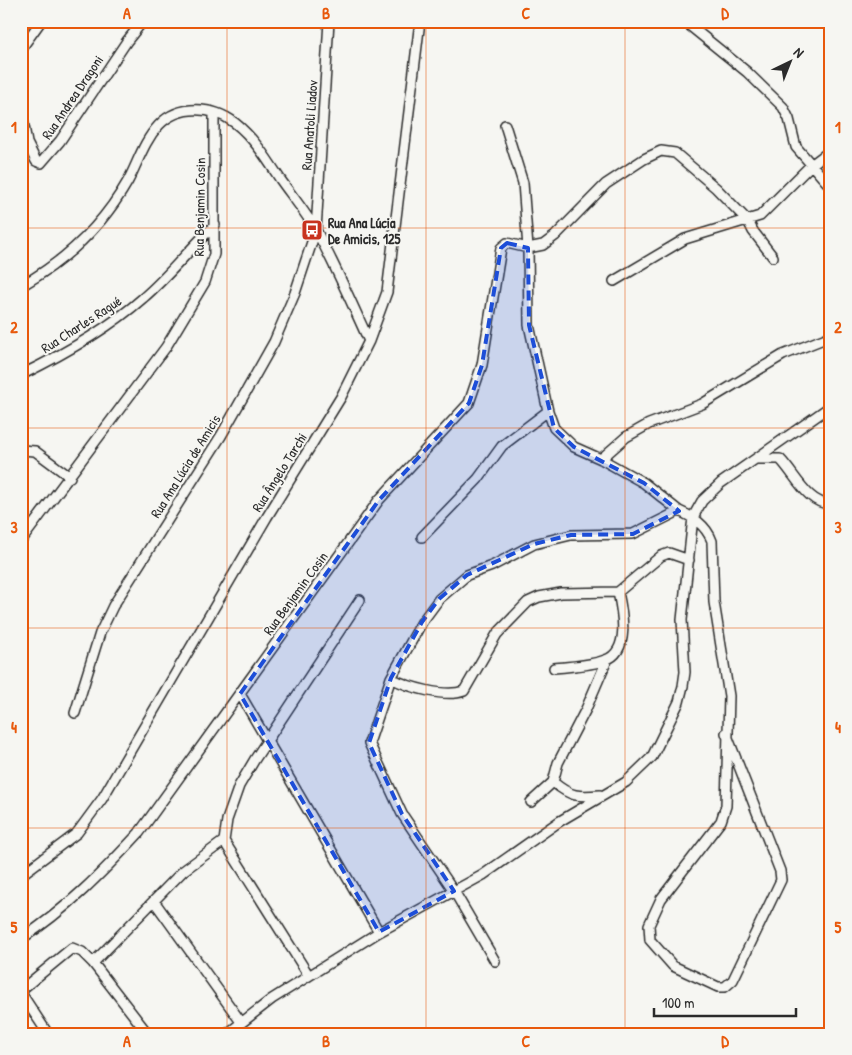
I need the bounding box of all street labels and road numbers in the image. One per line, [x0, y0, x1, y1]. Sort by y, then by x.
street label: Rua Andrea Dragoni [37, 51, 108, 143]
street label: Rua Anatoli Liadov [296, 79, 322, 171]
street label: Rua Benjamin Cosin [189, 157, 210, 257]
street label: Rua Charles Ragué [37, 291, 126, 358]
street label: Rua Ana Lúcia de Amicis [146, 411, 224, 521]
street label: Rua Ângelo Tarchi [247, 429, 312, 516]
street label: Rua Benjamin Cosin [258, 547, 333, 639]

